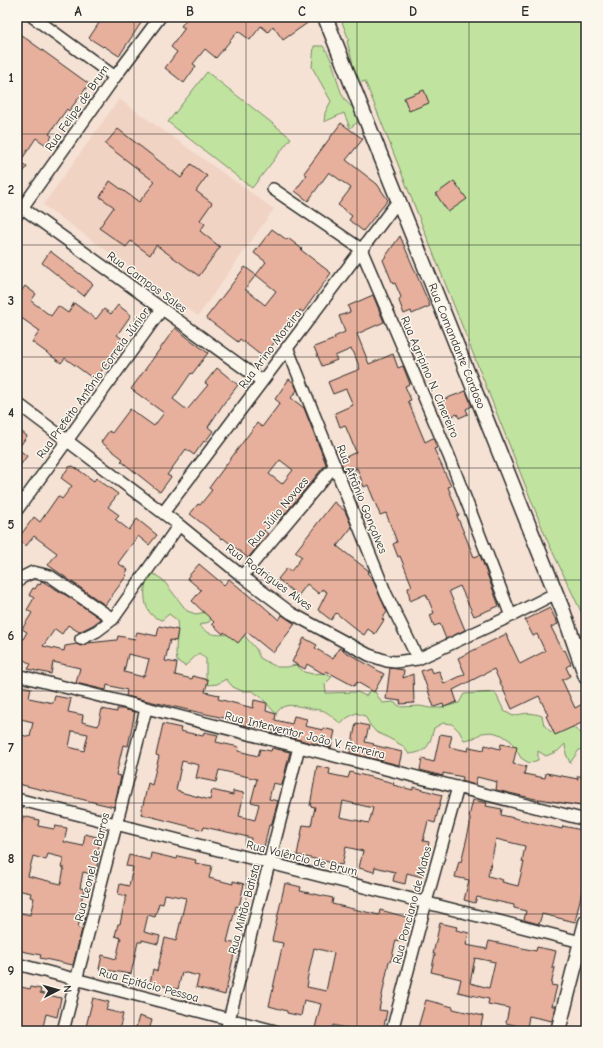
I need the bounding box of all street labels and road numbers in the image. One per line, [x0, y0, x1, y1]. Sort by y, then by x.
street label: Rua Felipe de Brum [42, 62, 112, 154]
street label: Rua Campos Sales [104, 248, 190, 316]
street label: Rua Comandante Cardoso [425, 281, 489, 411]
street label: Rua Prefeito Antônio Correia Júnior [34, 305, 153, 461]
street label: Rua Arino Moreira [236, 307, 304, 391]
street label: Rua Agripino N. Cinereiro [398, 314, 462, 440]
street label: Rua Afrânio Gonçalves [334, 443, 390, 555]
street label: Rua Júlio Novaes [245, 474, 311, 550]
street label: Rua Rodrigues Alves [223, 541, 315, 613]
street label: Rua Interventor João V. Ferreira [223, 708, 387, 762]
street label: Rua Leonel de Barros [72, 811, 112, 923]
street label: Rua Valêncio de Brum [245, 837, 359, 879]
street label: Rua Ponciano de Matos [390, 845, 434, 965]
street label: Rua Miltão Batista [225, 862, 263, 956]
street label: Rua Epitácio Pessoa [98, 965, 200, 1005]

